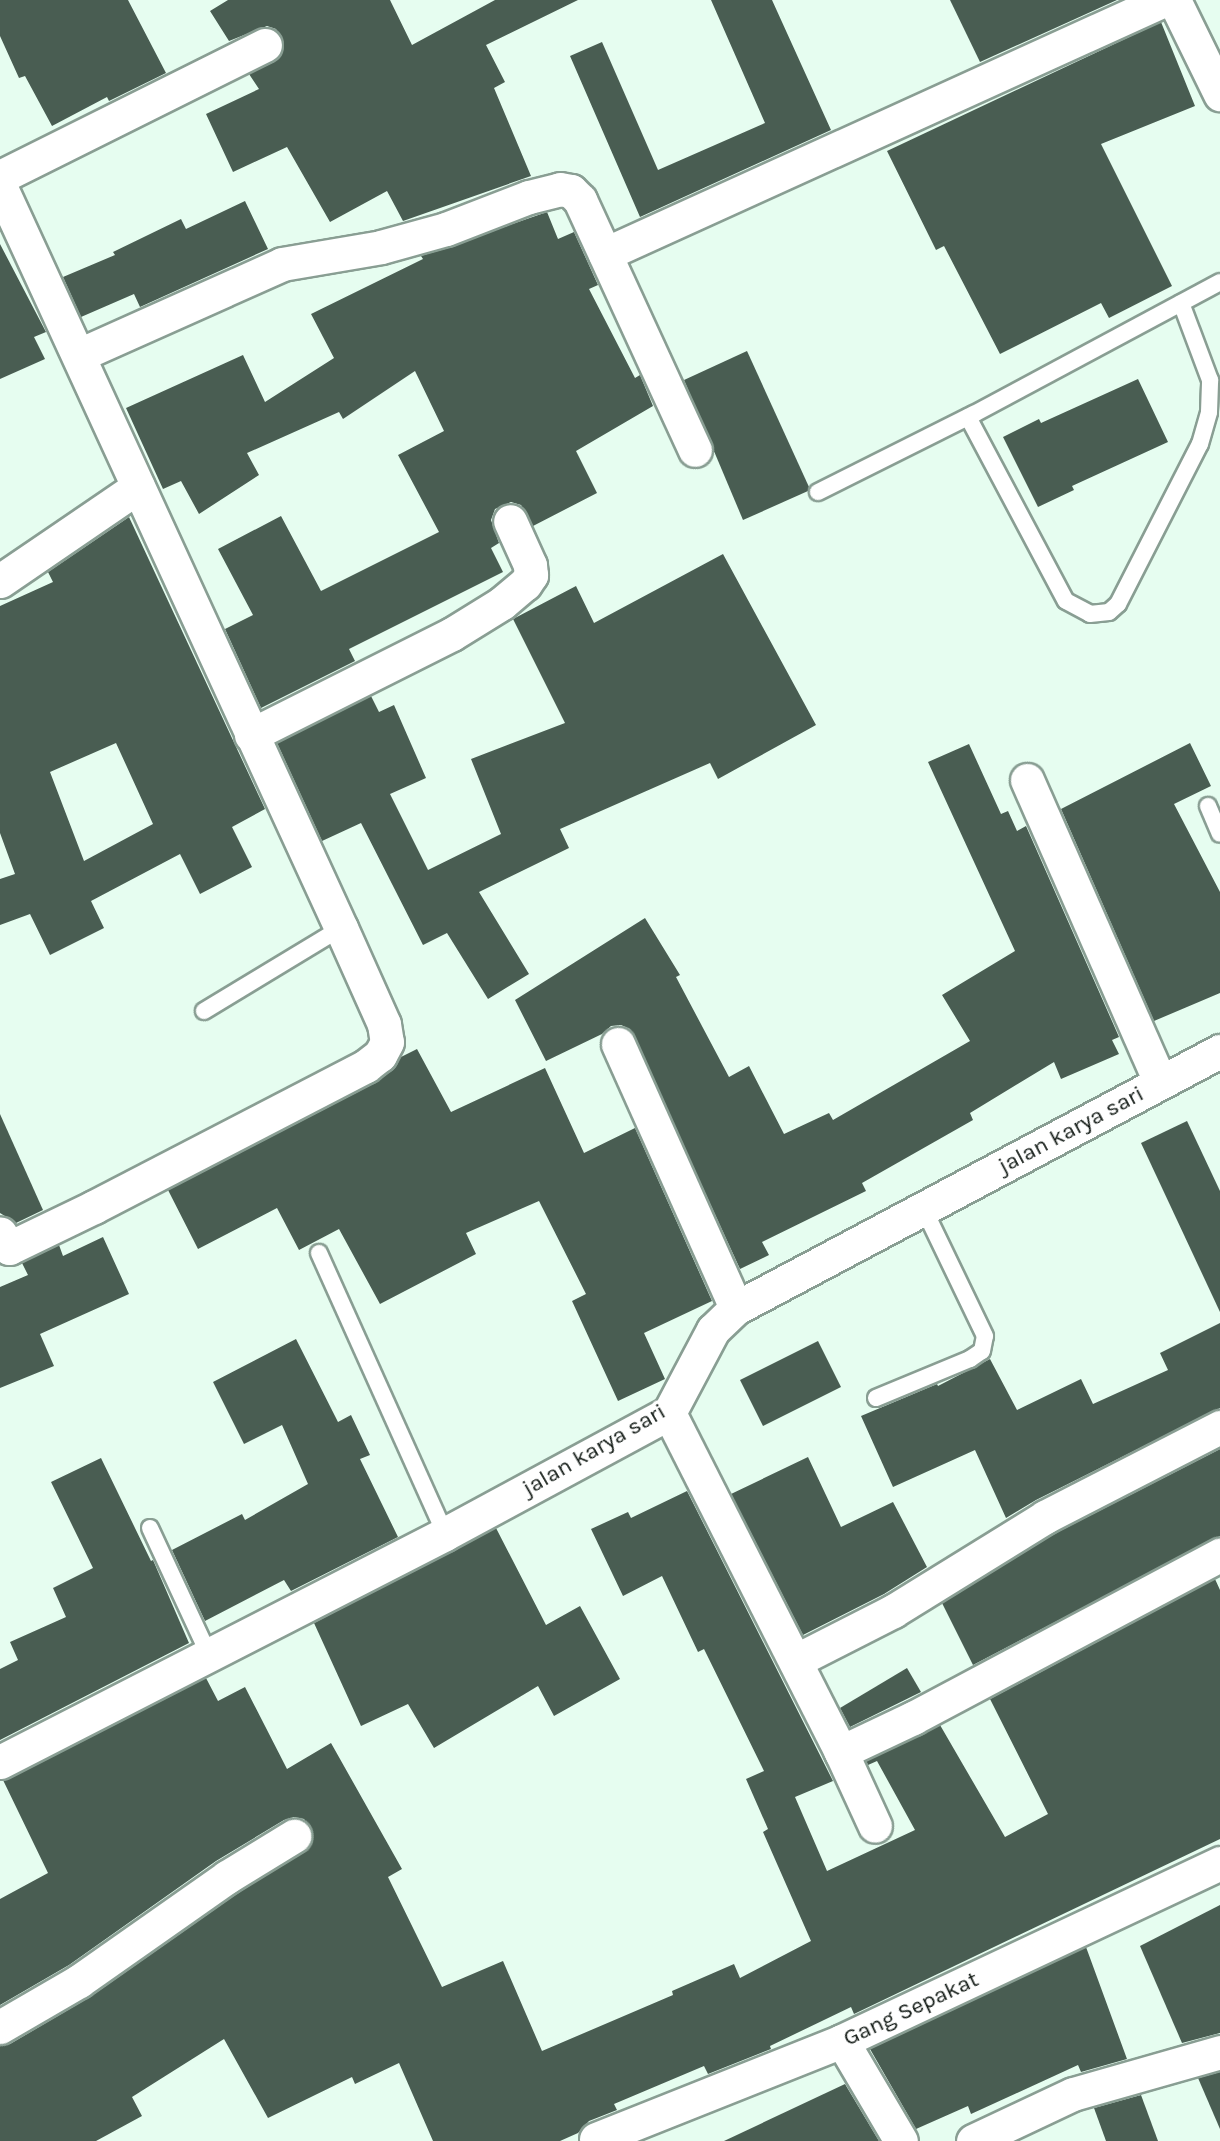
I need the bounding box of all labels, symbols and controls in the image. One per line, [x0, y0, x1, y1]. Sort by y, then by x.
street label: jalan karya sari [993, 1080, 1149, 1180]
street label: jalan karya sari [517, 1398, 671, 1502]
street label: Gang Sepakat [839, 1966, 983, 2052]

